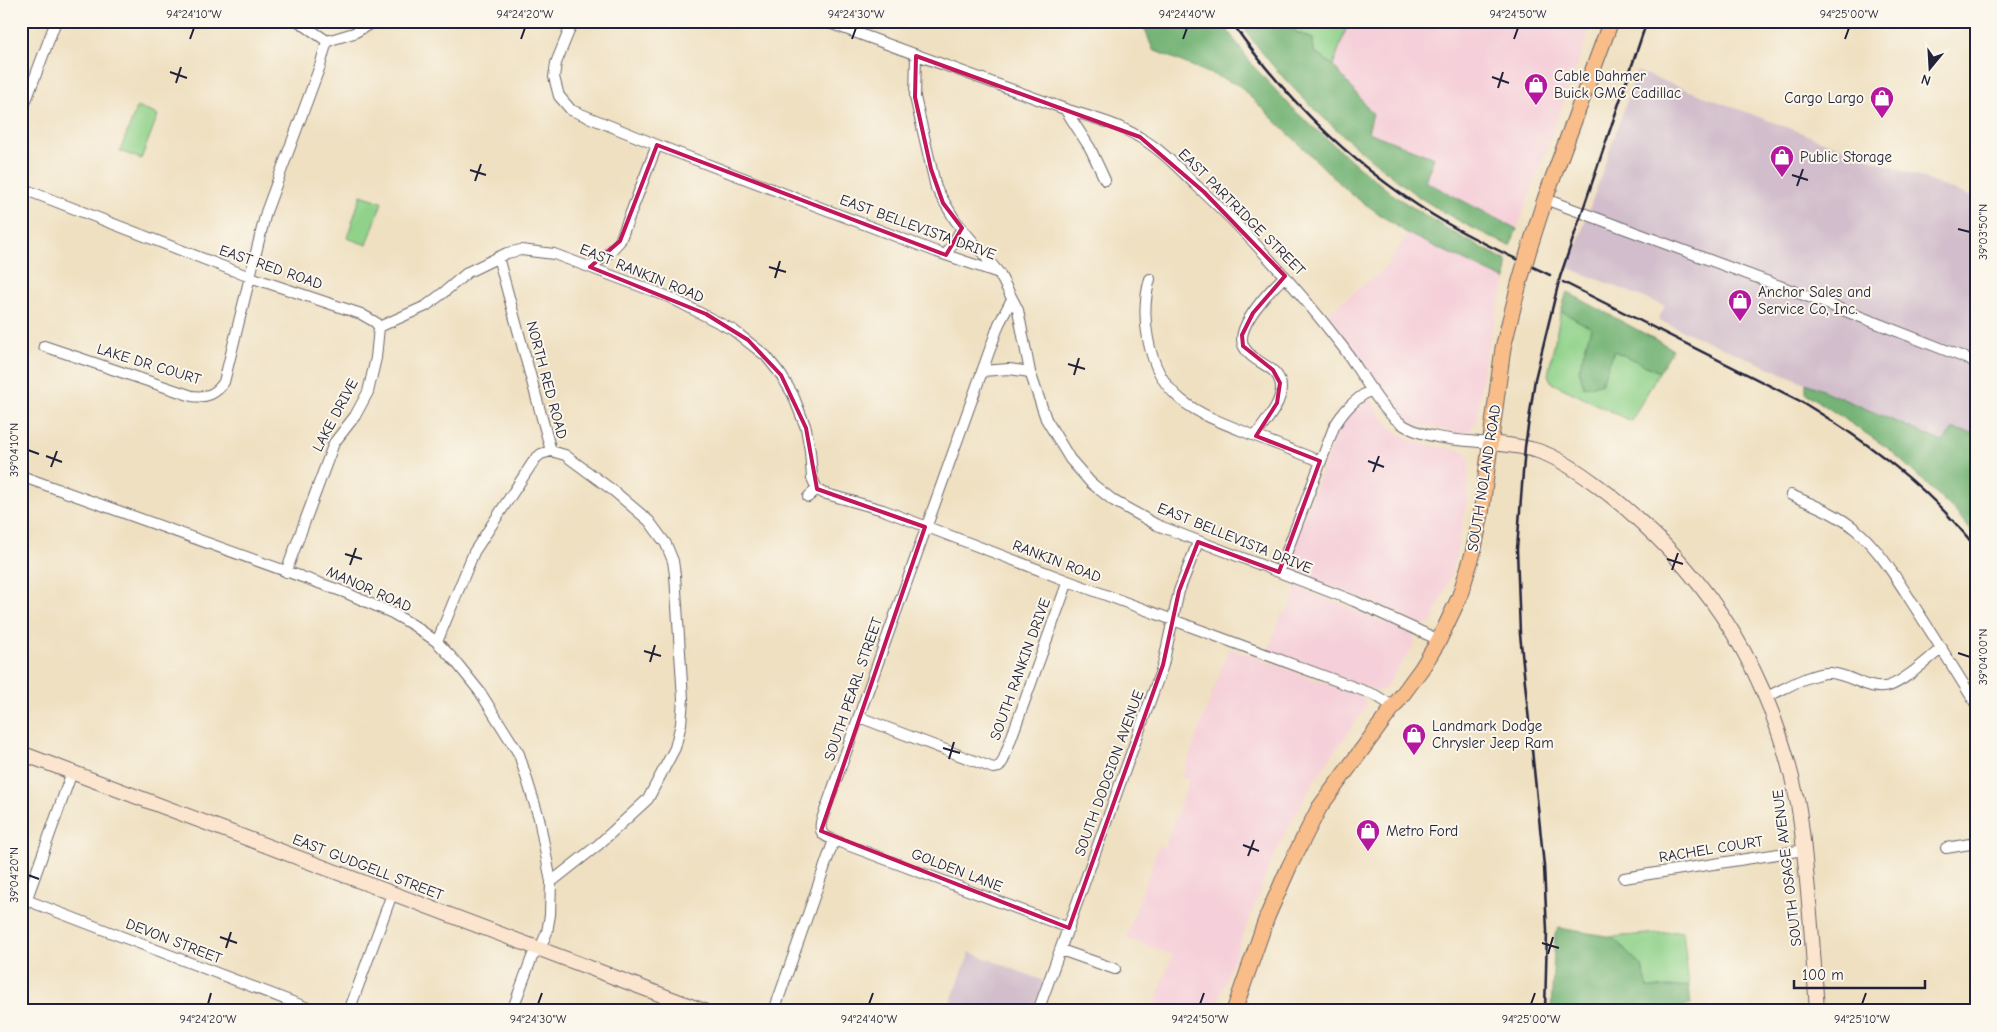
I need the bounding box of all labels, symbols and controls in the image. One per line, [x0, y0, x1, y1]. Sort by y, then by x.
text: 94°24'10"W [166, 7, 222, 21]
text: 94°24'20"W [497, 7, 554, 21]
text: 94°24'30"W [828, 7, 885, 21]
text: 94°24'40"W [1159, 7, 1216, 21]
text: 94°24'50"W [1489, 7, 1547, 21]
text: 94°25'00"W [1820, 7, 1879, 21]
north arrow [1904, 42, 1954, 92]
place label: Cable Dahmer Buick GMC Cadillac [1554, 67, 1681, 102]
text: N [1919, 70, 1933, 89]
shop icon: Cable Dahmer Buick GMC Cadillac [1523, 72, 1549, 106]
shop icon: Cargo Largo [1869, 85, 1895, 119]
place label: Cargo Largo [1784, 89, 1864, 107]
shop icon: Public Storage [1769, 144, 1795, 178]
street label: EAST PARTRIDGE STREET [1175, 145, 1309, 279]
place label: Public Storage [1800, 148, 1892, 166]
street label: EAST BELLEVISTA DRIVE [837, 190, 999, 264]
text: 39°03'50"N [1976, 204, 1990, 260]
street label: EAST RANKIN ROAD [577, 240, 707, 306]
street label: EAST RED ROAD [217, 241, 325, 293]
place label: Anchor Sales and Service Co, Inc. [1758, 283, 1871, 318]
shop icon: Anchor Sales and Service Co, Inc. [1727, 288, 1753, 322]
street label: NORTH RED ROAD [523, 319, 571, 441]
street label: LAKE DR COURT [95, 340, 203, 388]
street label: LAKE DRIVE [308, 375, 362, 455]
street label: SOUTH NOLAND ROAD [1463, 403, 1505, 553]
text: 39°04'10"N [7, 423, 21, 477]
street label: EAST BELLEVISTA DRIVE [1155, 499, 1315, 577]
street label: RANKIN ROAD [1010, 536, 1104, 586]
street label: MANOR ROAD [324, 562, 414, 616]
street label: SOUTH RANKIN DRIVE [986, 595, 1054, 743]
street label: SOUTH PEARL STREET [820, 615, 886, 763]
text: 39°04'00"N [1976, 629, 1990, 685]
street label: SOUTH DODGION AVENUE [1071, 687, 1147, 859]
place label: Landmark Dodge Chrysler Jeep Ram [1432, 717, 1554, 752]
shop icon: Landmark Dodge Chrysler Jeep Ram [1401, 722, 1427, 756]
street label: SOUTH OSAGE AVENUE [1768, 789, 1806, 947]
shop icon: Metro Ford [1355, 818, 1381, 852]
place label: Metro Ford [1386, 822, 1458, 840]
street label: EAST GUDGELL STREET [290, 830, 446, 904]
street label: RACHEL COURT [1658, 832, 1765, 866]
street label: GOLDEN LANE [909, 844, 1005, 896]
text: 39°04'20"N [7, 847, 21, 903]
street label: DEVON STREET [123, 914, 225, 968]
scale bar [1794, 957, 1926, 989]
text: 100 m [1802, 966, 1844, 984]
text: 94°24'20"W [180, 1012, 237, 1026]
text: 94°24'30"W [510, 1012, 567, 1026]
text: 94°24'40"W [841, 1012, 898, 1026]
text: 94°24'50"W [1171, 1012, 1229, 1026]
text: 94°25'00"W [1502, 1012, 1561, 1026]
text: 94°25'10"W [1834, 1012, 1891, 1026]

